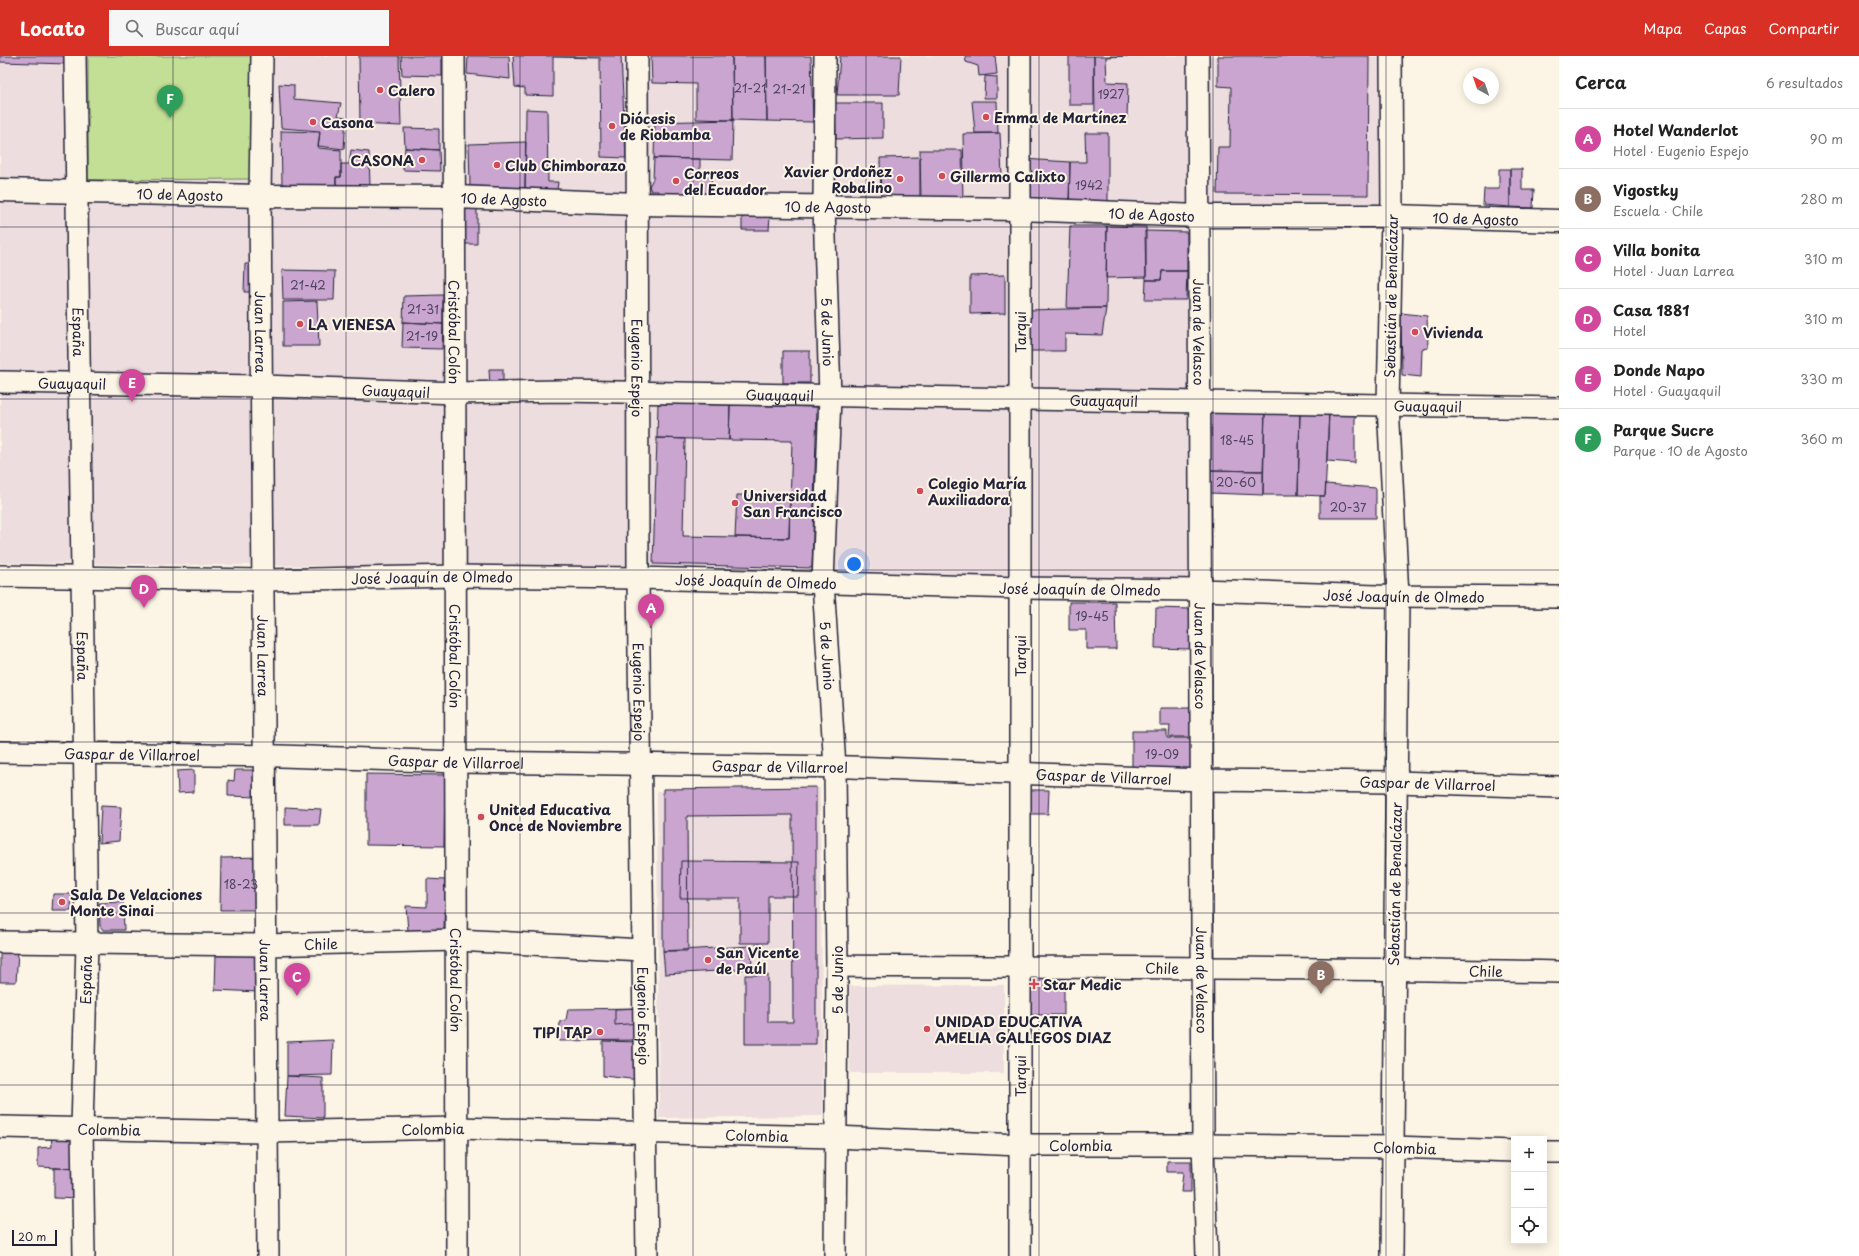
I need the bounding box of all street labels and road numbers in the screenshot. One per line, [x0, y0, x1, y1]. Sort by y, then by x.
street label: 10 de Agosto [136, 183, 224, 206]
street label: 10 de Agosto [460, 187, 548, 211]
street label: 10 de Agosto [784, 195, 871, 218]
street label: 10 de Agosto [1108, 202, 1195, 226]
street label: 10 de Agosto [1432, 207, 1519, 230]
street label: Sebastián de Benalcázar [1379, 213, 1403, 378]
street label: Juan de Velasco [1189, 279, 1210, 386]
street label: Cristóbal Colón [444, 280, 465, 384]
street label: Juan Larrea [250, 291, 272, 373]
street label: 5 de Junio [816, 297, 840, 367]
street label: España [68, 307, 90, 357]
street label: Tarqui [1010, 311, 1031, 353]
street label: Eugenio Espejo [627, 319, 648, 417]
street label: Guayaquil [38, 372, 106, 394]
street label: Guayaquil [361, 379, 430, 403]
street label: Guayaquil [745, 384, 814, 406]
street label: Guayaquil [1069, 389, 1138, 411]
street label: Guayaquil [1393, 395, 1462, 417]
street label: José Joaquín de Olmedo [351, 565, 513, 589]
street label: José Joaquín de Olmedo [675, 568, 837, 594]
street label: José Joaquín de Olmedo [999, 577, 1161, 600]
street label: José Joaquín de Olmedo [1322, 584, 1485, 607]
street label: Juan de Velasco [1190, 603, 1212, 710]
street label: Cristóbal Colón [445, 604, 466, 708]
street label: Juan Larrea [253, 615, 274, 697]
street label: 5 de Junio [815, 620, 840, 691]
street label: España [72, 631, 94, 681]
street label: Tarqui [1010, 635, 1031, 677]
street label: Eugenio Espejo [628, 643, 651, 742]
street label: Gaspar de Villarroel [64, 742, 200, 765]
street label: Gaspar de Villarroel [388, 749, 524, 773]
street label: Gaspar de Villarroel [712, 755, 848, 777]
street label: Gaspar de Villarroel [1035, 763, 1172, 789]
street label: Gaspar de Villarroel [1360, 771, 1496, 796]
street label: Sebastián de Benalcázar [1383, 801, 1407, 966]
street label: Juan de Velasco [1191, 927, 1213, 1034]
street label: Cristóbal Colón [446, 928, 467, 1032]
street label: Chile [304, 933, 338, 954]
street label: Juan Larrea [255, 939, 277, 1021]
street label: 5 de Junio [827, 945, 848, 1014]
street label: España [75, 955, 97, 1005]
street label: Chile [1145, 957, 1179, 978]
street label: Chile [1469, 960, 1503, 981]
street label: Eugenio Espejo [633, 967, 655, 1066]
street label: Tarqui [1010, 1055, 1031, 1097]
street label: Colombia [401, 1117, 465, 1140]
street label: Colombia [77, 1118, 141, 1140]
street label: Colombia [725, 1124, 789, 1146]
street label: Colombia [1049, 1135, 1113, 1156]
street label: Colombia [1373, 1136, 1437, 1159]

